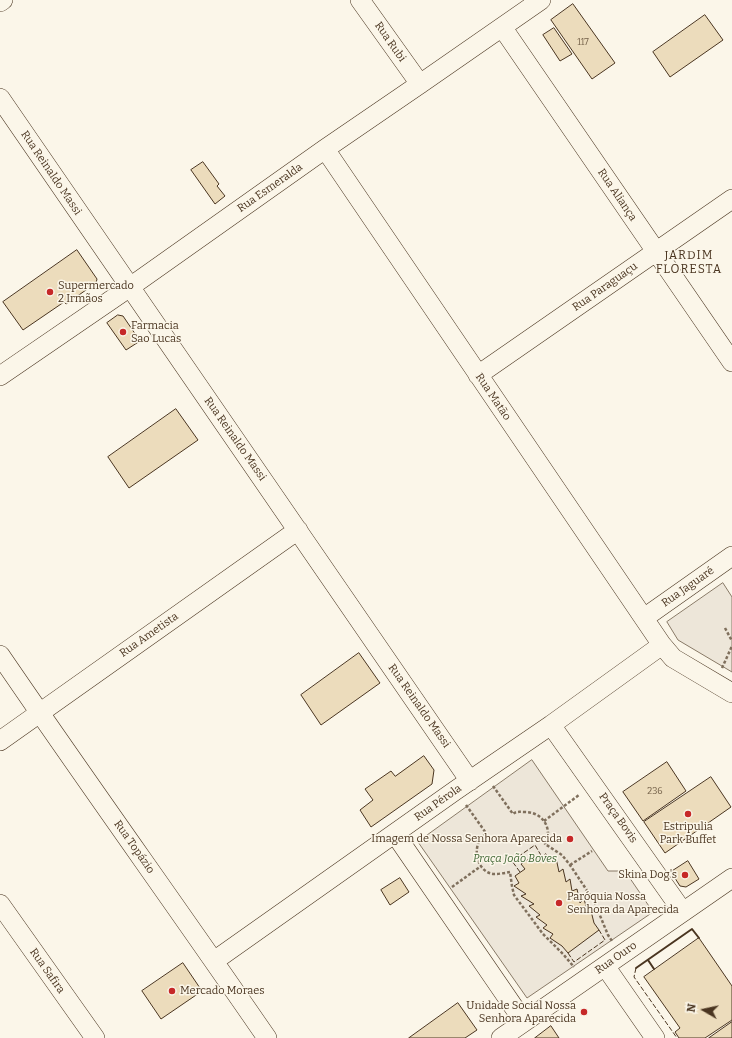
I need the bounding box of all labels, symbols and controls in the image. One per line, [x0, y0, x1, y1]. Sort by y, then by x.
street label: Rua Rubi [372, 20, 408, 64]
house number: 117 [577, 37, 589, 47]
street label: Rua Reinaldo Massi [18, 128, 84, 218]
street label: Rua Esmeralda [235, 161, 305, 215]
street label: Rua Aliança [595, 166, 639, 224]
district label: JARDIM FLORESTA [656, 249, 722, 277]
street label: Rua Paraguaçu [570, 260, 640, 314]
place label: Supermercado 2 Irmãos [58, 279, 134, 305]
marker: Supermercado 2 Irmãos [45, 287, 55, 297]
place label: Farmacia Sao Lucas [131, 319, 181, 345]
marker: Farmacia Sao Lucas [118, 327, 128, 337]
street label: Rua Matão [472, 371, 514, 423]
street label: Rua Reinaldo Massi [201, 395, 269, 483]
street label: Rua Jaguaré [659, 564, 717, 610]
street label: Rua Ametista [117, 610, 181, 660]
street label: Rua Reinaldo Massi [385, 662, 453, 750]
street label: Rua Pérola [412, 782, 464, 824]
house number: 236 [647, 786, 663, 796]
street label: Praça Bovis [596, 790, 640, 846]
marker: Estripulia Park Buffet [683, 809, 693, 819]
street label: Rua Topázio [111, 818, 157, 876]
place label: Estripulia Park Buffet [660, 820, 716, 846]
place label: Imagem de Nossa Senhora Aparecida [371, 832, 562, 846]
marker: Imagem de Nossa Senhora Aparecida [565, 834, 575, 844]
park label: Praça João Boves [473, 852, 557, 866]
place label: Skina Dog's [618, 868, 677, 882]
marker: Skina Dog's [680, 870, 690, 880]
place label: Paróquia Nossa Senhora da Aparecida [567, 890, 679, 916]
marker: Paróquia Nossa Senhora da Aparecida [554, 898, 564, 908]
street label: Rua Ouro [593, 939, 639, 977]
street label: Rua Safira [27, 946, 67, 996]
place label: Mercado Moraes [180, 984, 264, 998]
marker: Mercado Moraes [167, 986, 177, 996]
north arrow [684, 990, 724, 1030]
place label: Unidade Social Nossa Senhora Aparecida [466, 999, 576, 1025]
text: N [685, 1003, 699, 1013]
marker: Unidade Social Nossa Senhora Aparecida [579, 1007, 589, 1017]

